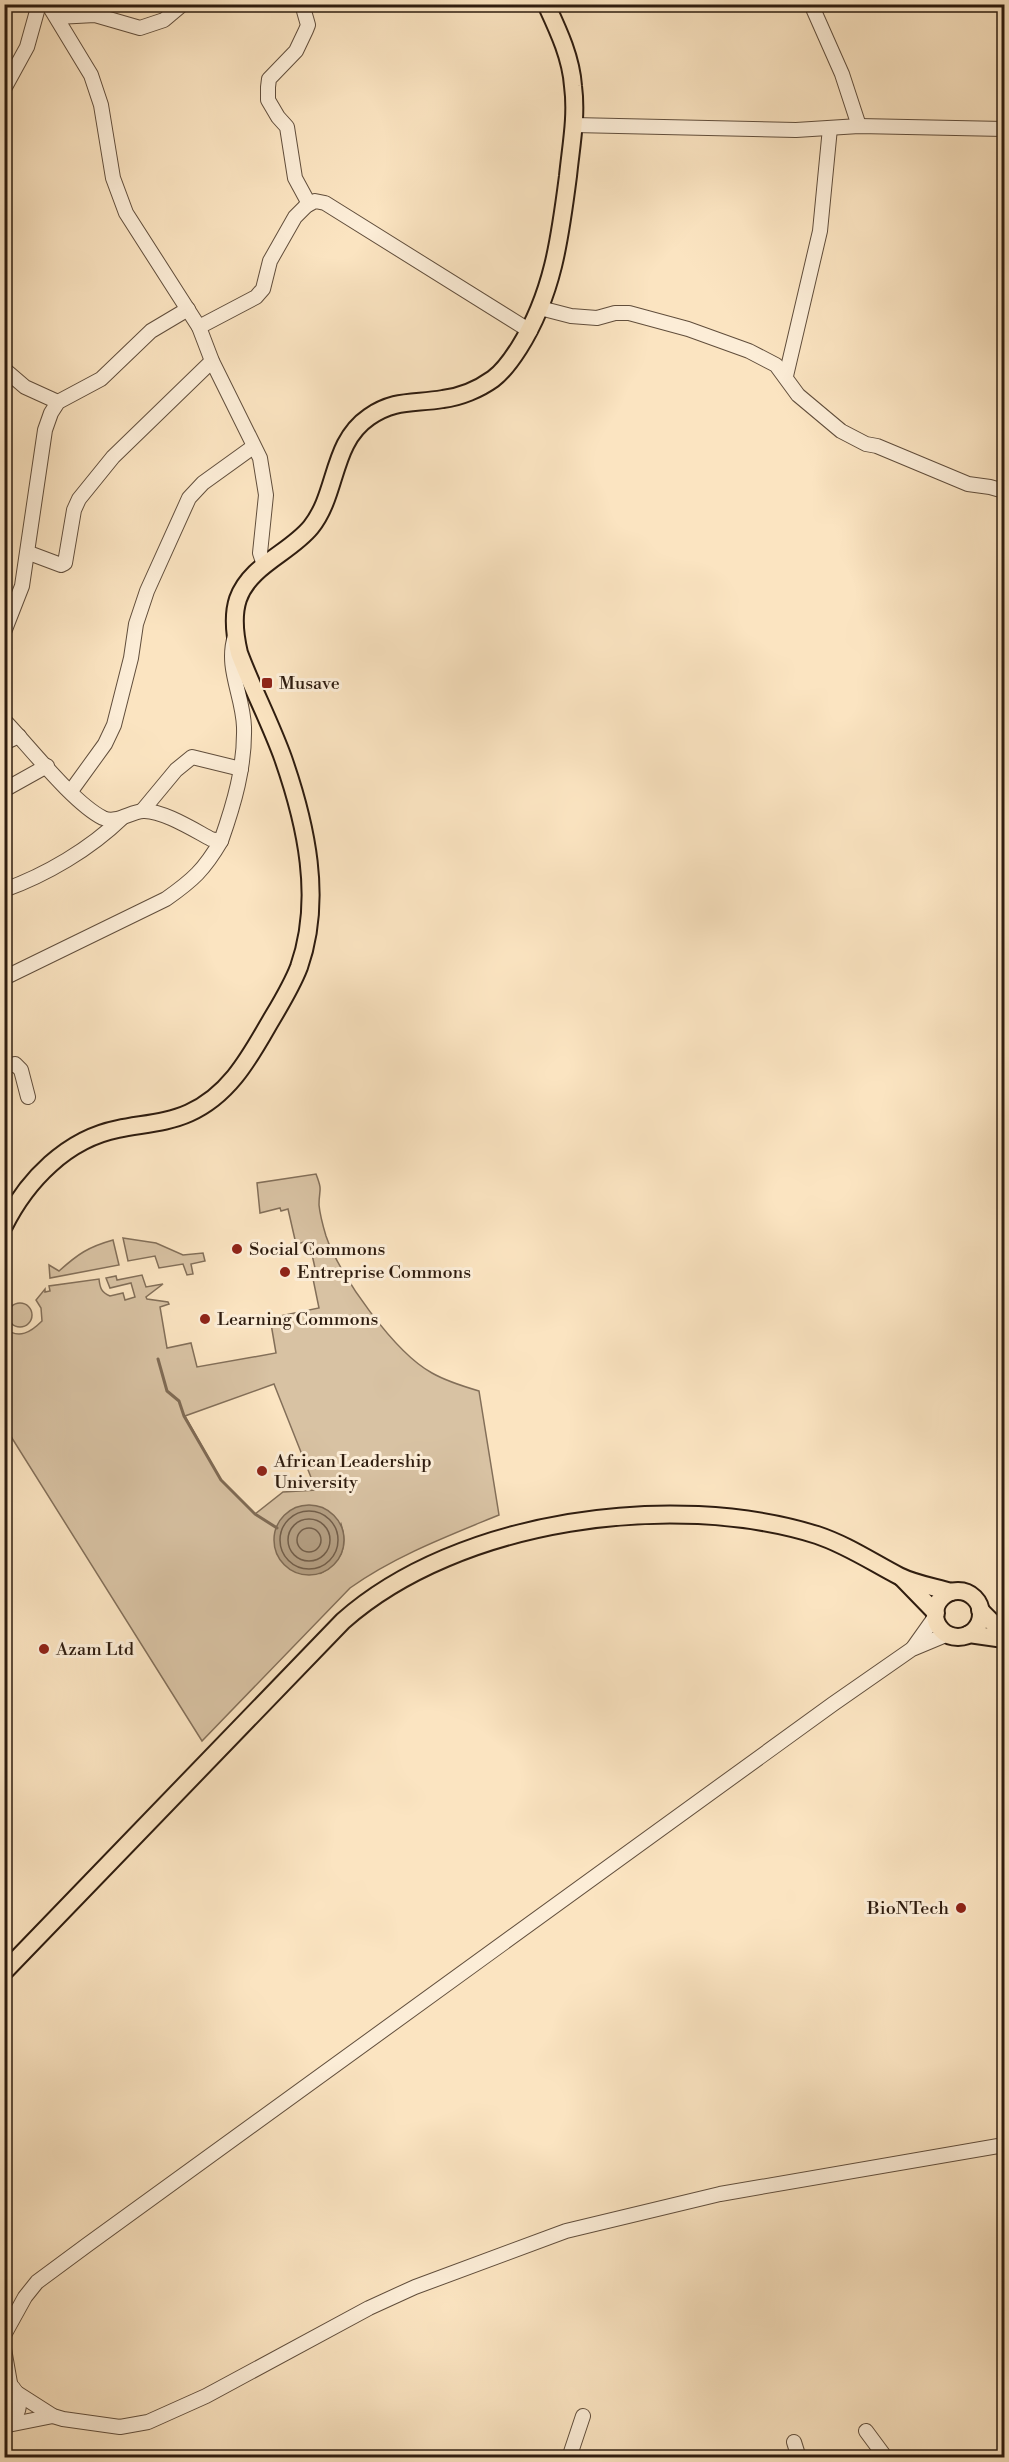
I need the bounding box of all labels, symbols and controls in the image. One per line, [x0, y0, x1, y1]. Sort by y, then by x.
place label: Musave [279, 672, 340, 695]
marker: Musave [260, 676, 274, 690]
place label: Social Commons [249, 1238, 385, 1261]
marker: Social Commons [230, 1242, 244, 1256]
place label: Entreprise Commons [297, 1261, 471, 1284]
marker: Entreprise Commons [278, 1265, 292, 1279]
place label: Learning Commons [217, 1308, 378, 1331]
marker: Learning Commons [198, 1312, 212, 1326]
place label: African Leadership University [273, 1450, 432, 1494]
marker: African Leadership University [255, 1464, 269, 1478]
place label: Azam Ltd [55, 1638, 135, 1661]
marker: Azam Ltd [37, 1642, 51, 1656]
place label: BioNTech [866, 1897, 949, 1920]
marker: BioNTech [954, 1901, 968, 1915]

